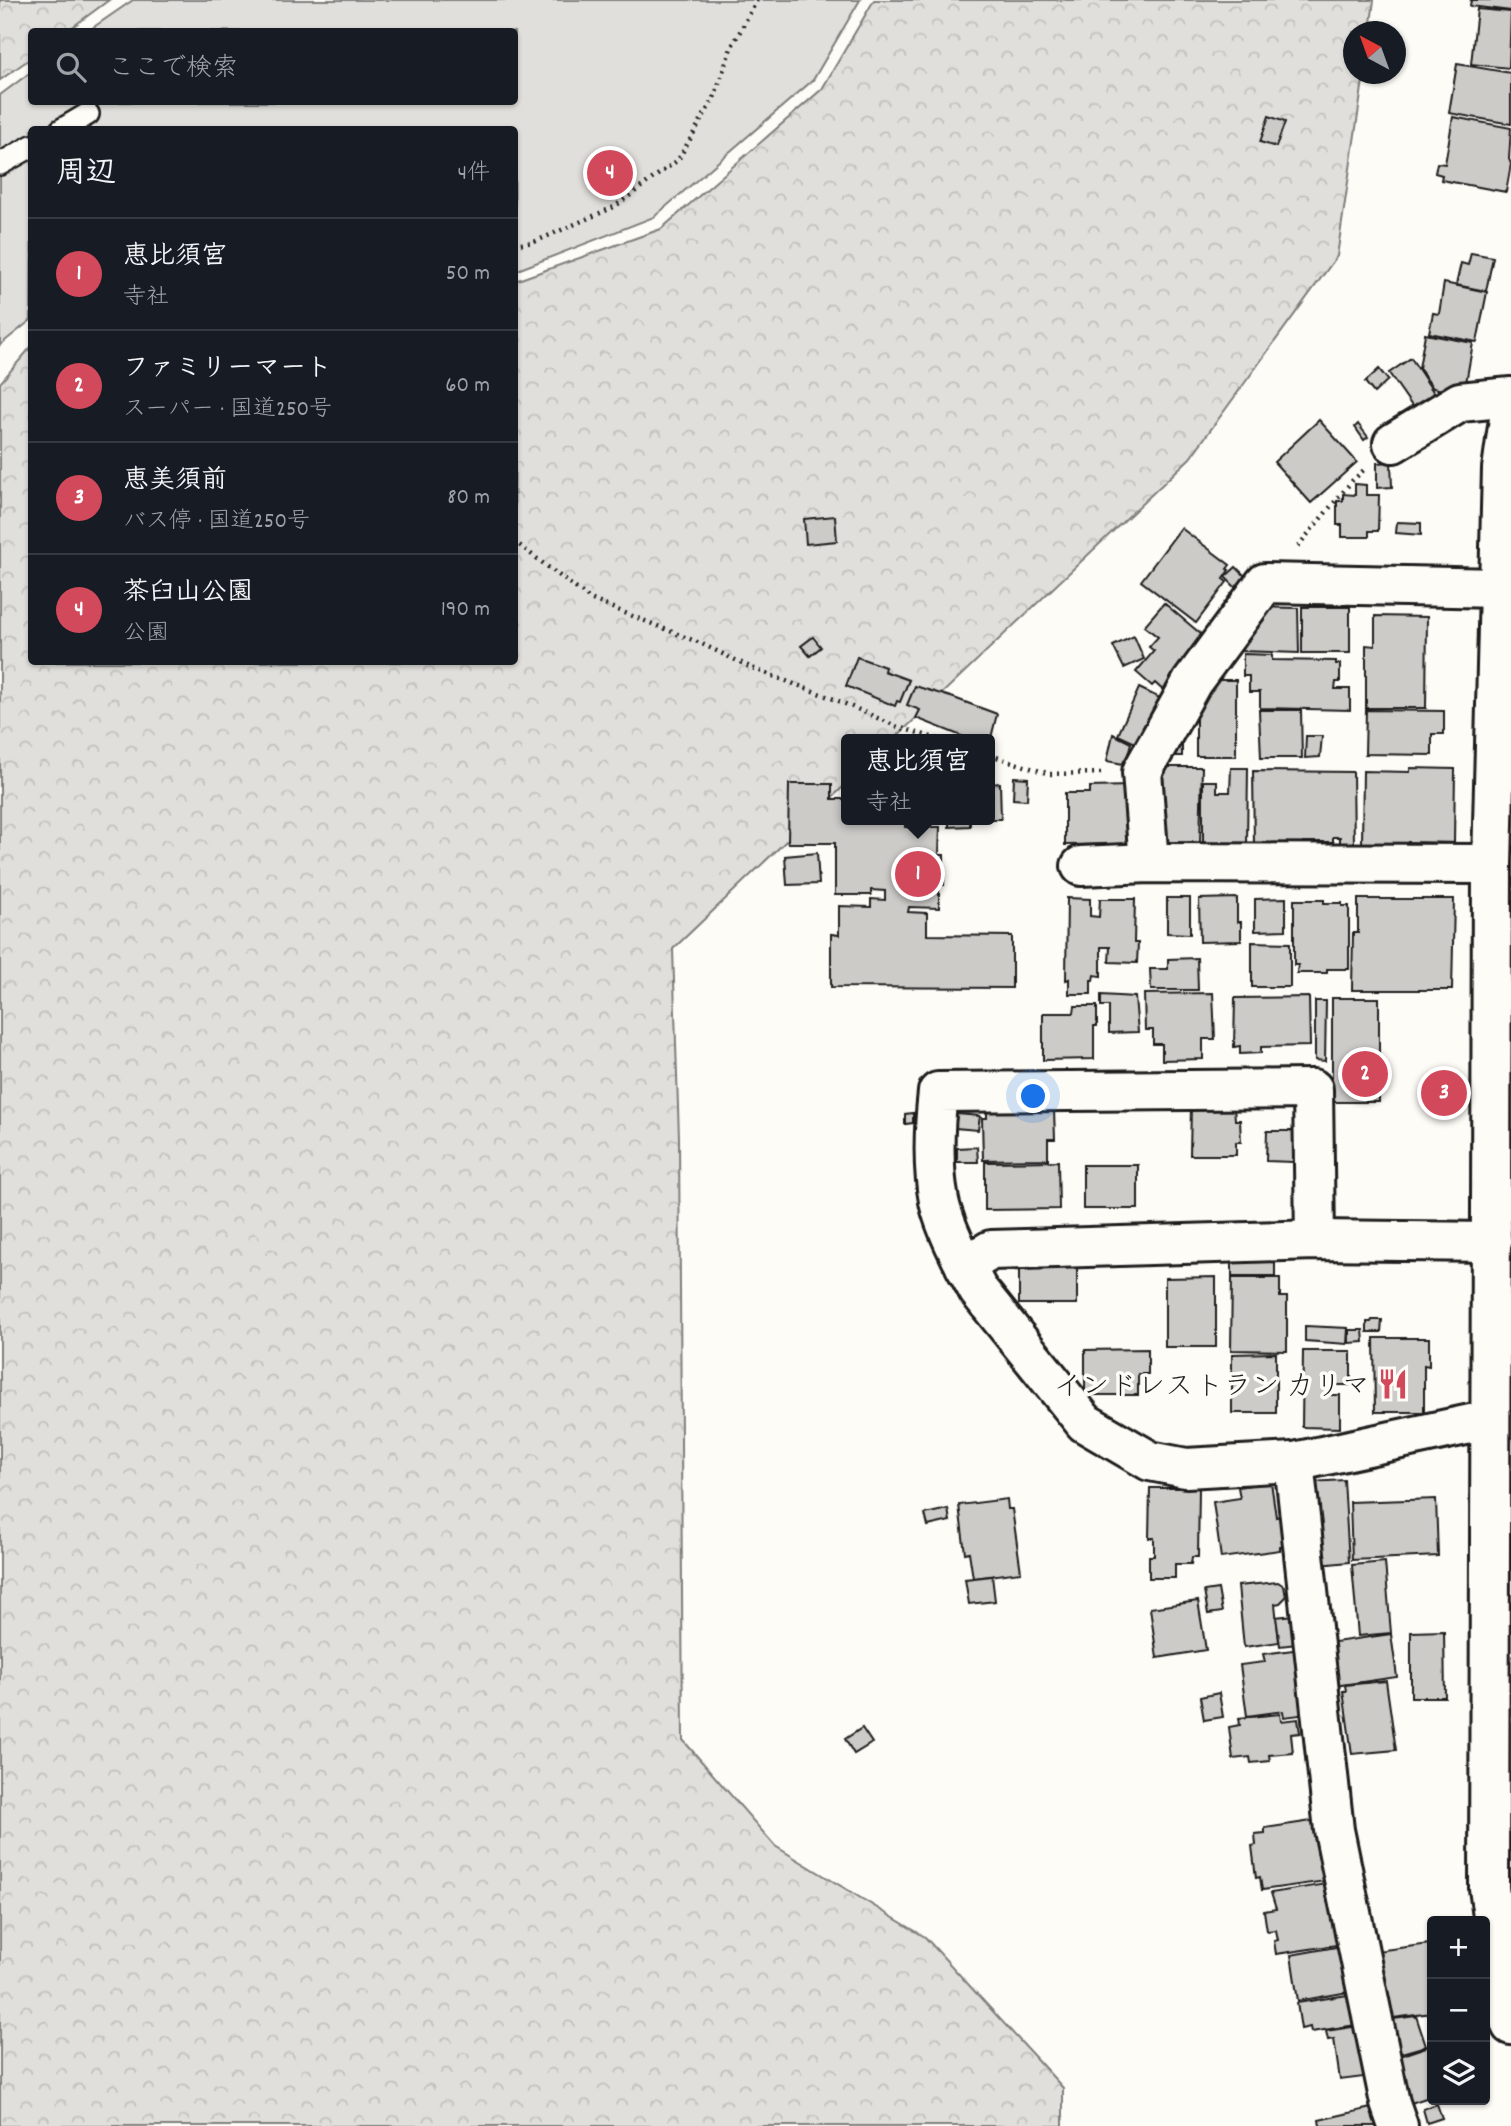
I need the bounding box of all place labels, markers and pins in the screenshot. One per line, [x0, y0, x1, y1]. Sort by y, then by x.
pin: 4 [587, 147, 633, 199]
pin: 1 [895, 848, 941, 900]
pin: 2 [1342, 1048, 1388, 1100]
pin: 3 [1421, 1067, 1467, 1119]
restaurant icon: インドレストラン カリマ [1376, 1367, 1410, 1401]
place label: インドレストラン カリマ [1053, 1369, 1370, 1409]

